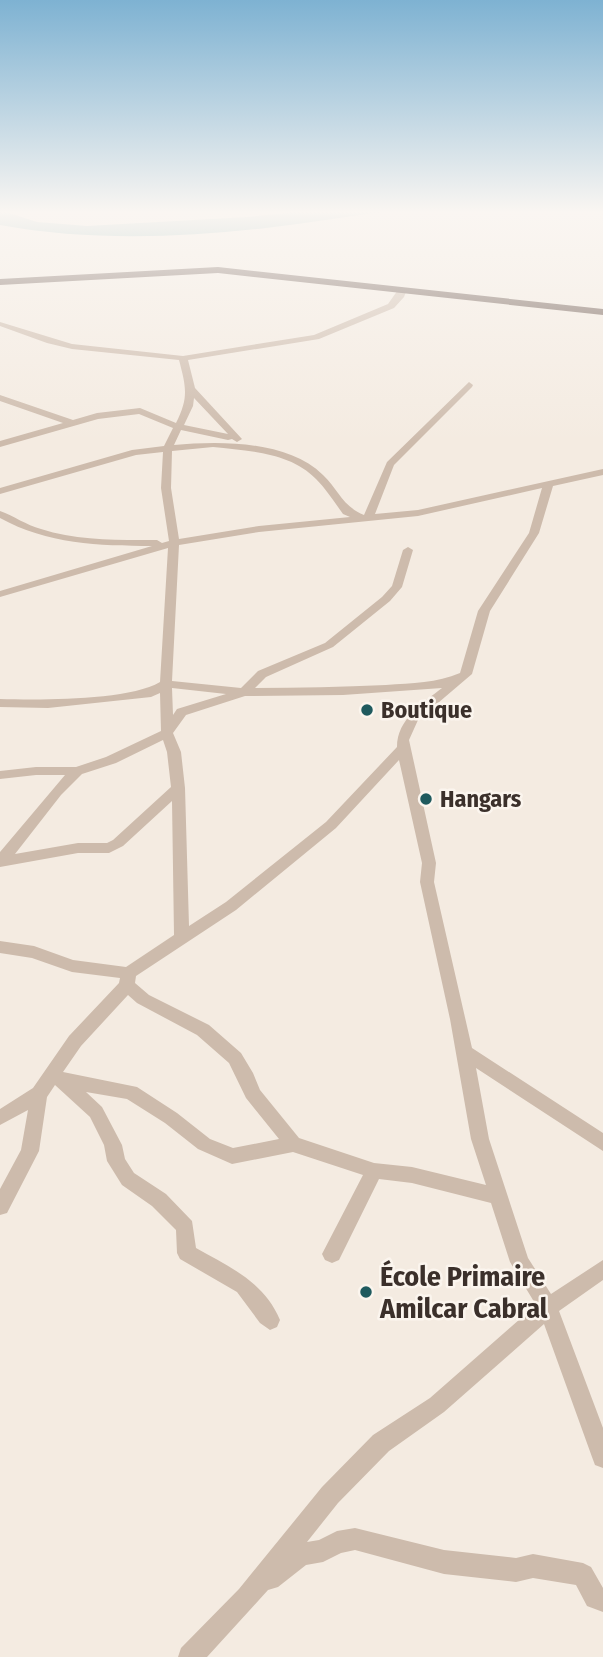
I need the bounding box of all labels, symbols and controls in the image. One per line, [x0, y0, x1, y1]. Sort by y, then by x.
place label: Boutique [381, 696, 472, 724]
marker: Boutique [359, 702, 375, 718]
place label: Hangars [440, 785, 522, 813]
marker: Hangars [418, 791, 434, 807]
place label: École Primaire Amilcar Cabral [379, 1259, 548, 1325]
marker: École Primaire Amilcar Cabral [358, 1284, 374, 1300]

